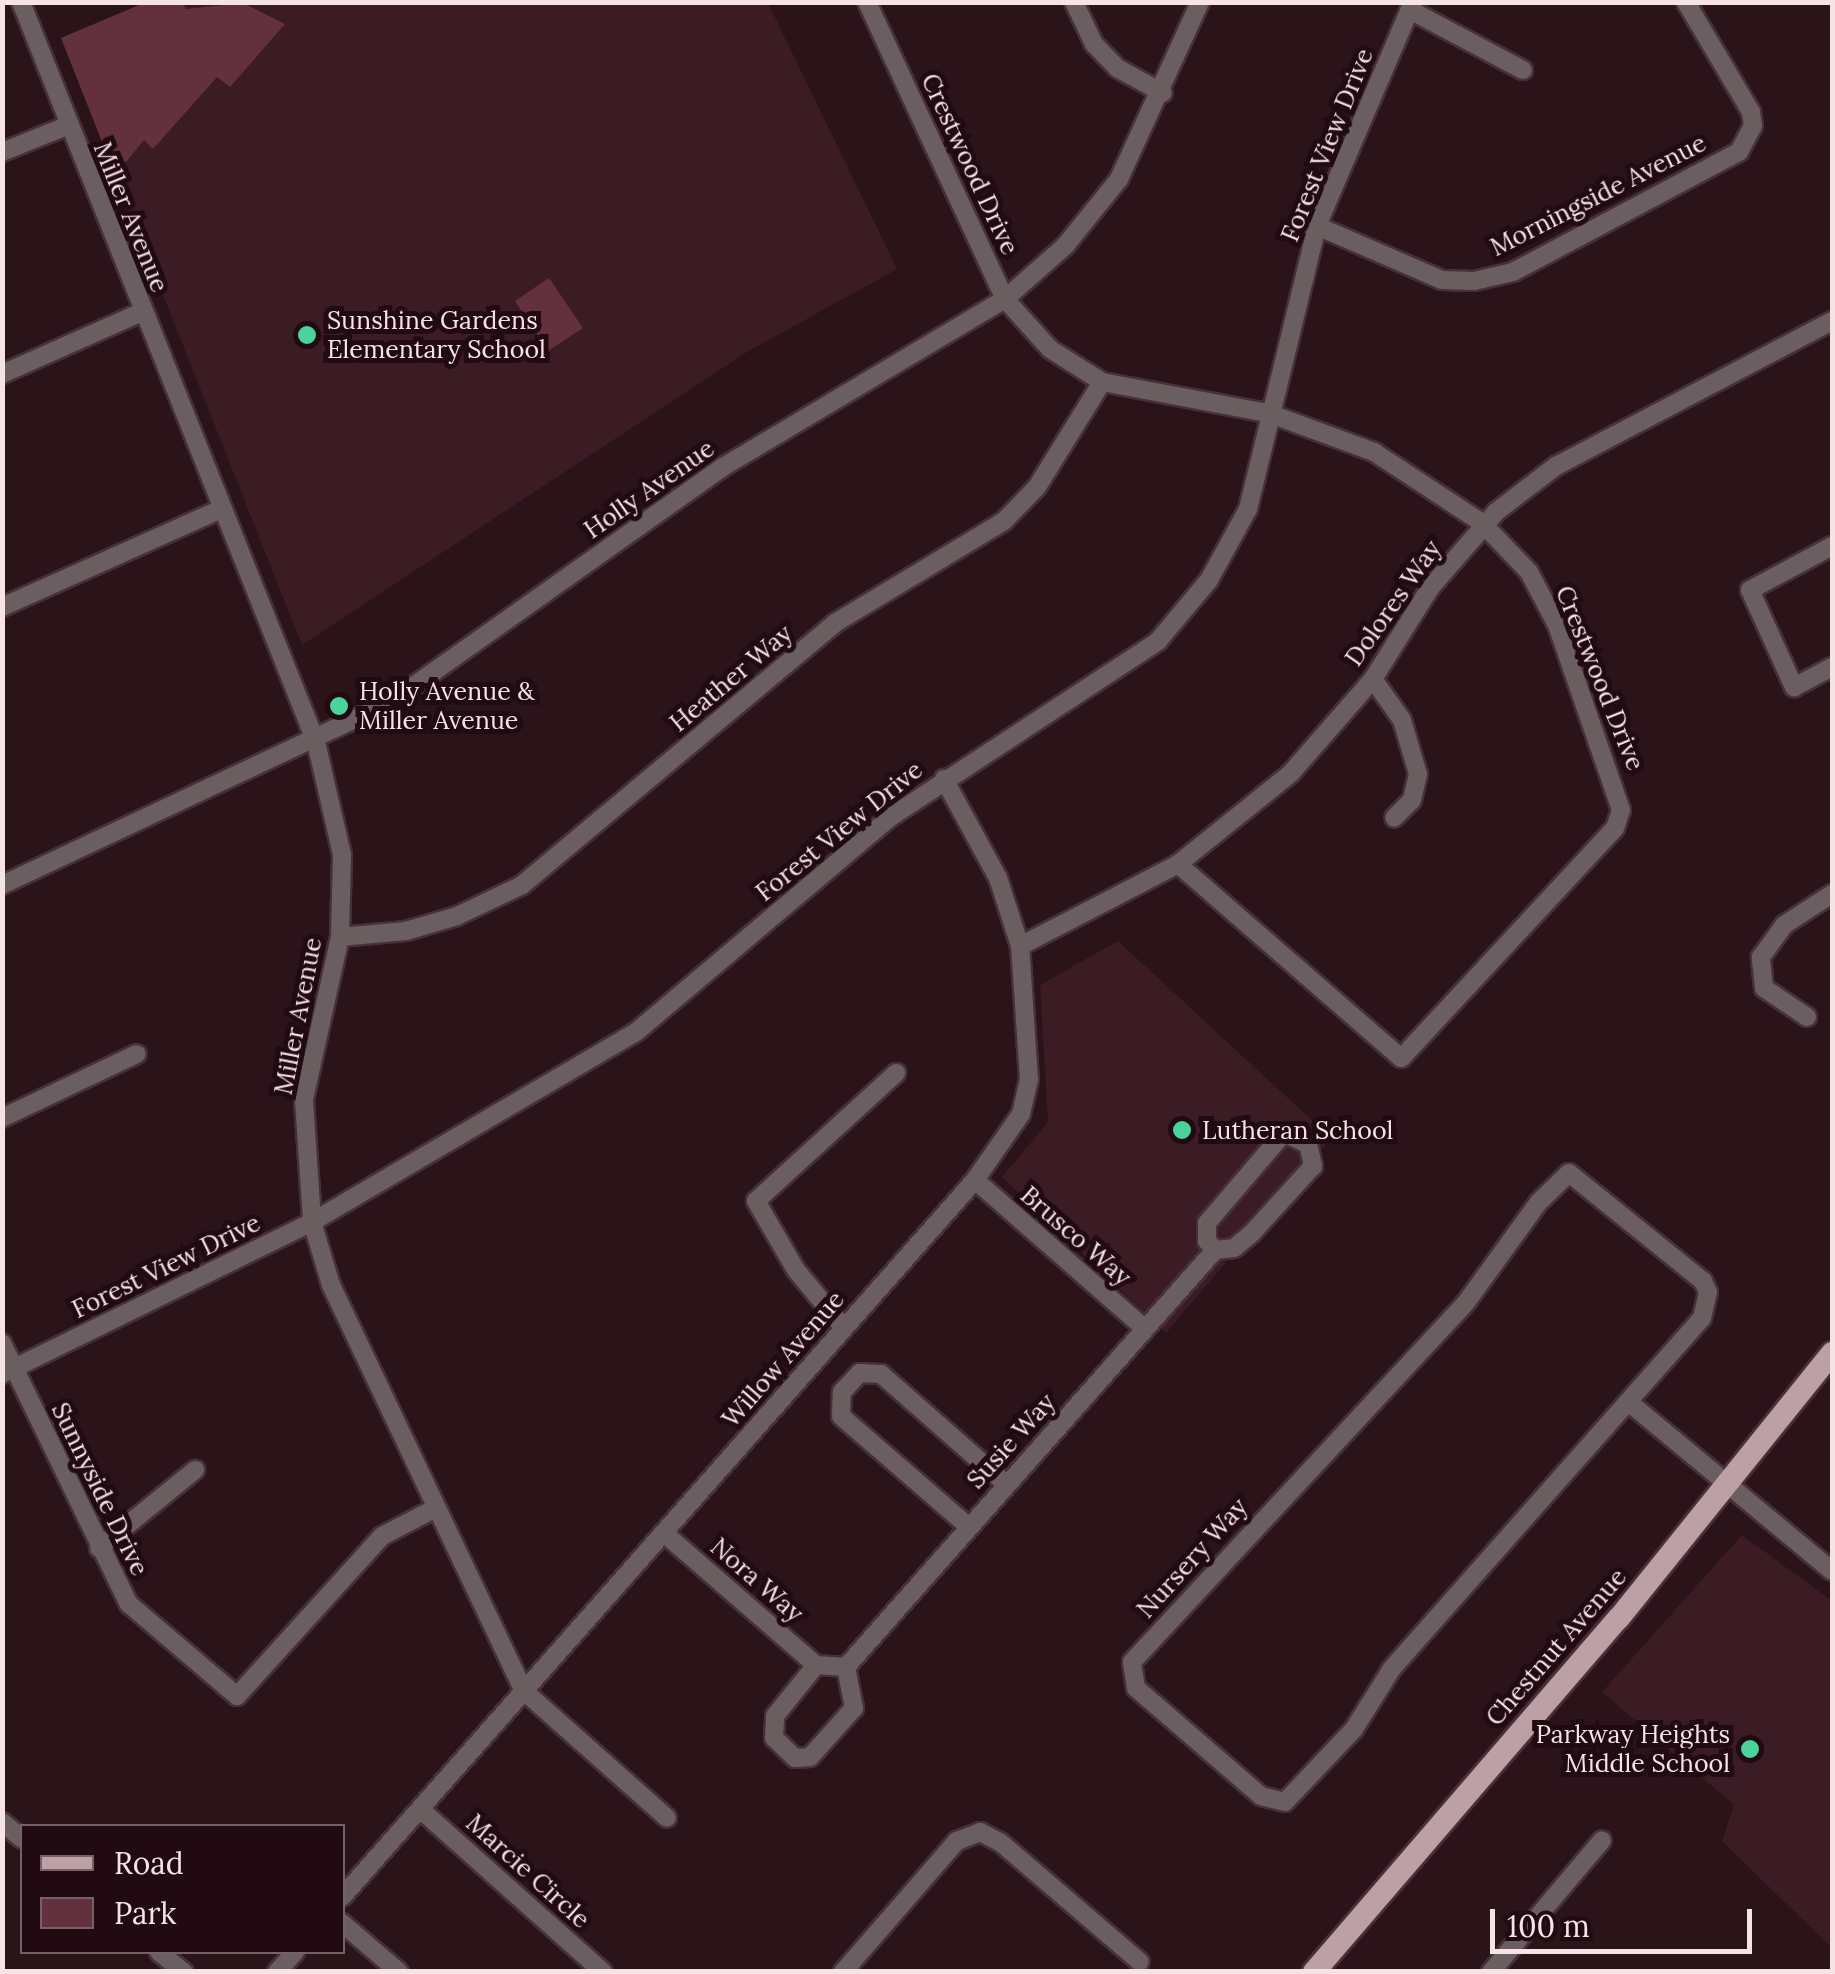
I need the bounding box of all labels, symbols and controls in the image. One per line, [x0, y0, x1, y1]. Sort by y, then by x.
street label: Forest View Drive [1275, 44, 1379, 246]
street label: Crestwood Drive [915, 69, 1025, 259]
street label: Morningside Avenue [1485, 128, 1711, 262]
street label: Miller Avenue [87, 137, 175, 297]
place label: Sunshine Gardens Elementary School [327, 306, 546, 365]
marker: Sunshine Gardens Elementary School [296, 324, 318, 346]
street label: Holly Avenue [578, 433, 720, 545]
street label: Dolores Way [1339, 534, 1447, 672]
street label: Crestwood Drive [1549, 581, 1651, 775]
street label: Heather Way [664, 618, 798, 738]
place label: Holly Avenue & Miller Avenue [359, 677, 535, 736]
marker: Holly Avenue & Miller Avenue [328, 695, 350, 717]
street label: Forest View Drive [750, 755, 928, 907]
street label: Miller Avenue [268, 935, 328, 1097]
place label: Lutheran School [1202, 1115, 1393, 1145]
marker: Lutheran School [1171, 1119, 1193, 1141]
street label: Brusco Way [1015, 1180, 1137, 1292]
street label: Forest View Drive [67, 1207, 265, 1325]
street label: Willow Avenue [716, 1285, 850, 1433]
street label: Susie Way [961, 1387, 1061, 1495]
street label: Sunnyside Drive [45, 1398, 155, 1580]
street label: Nursery Way [1130, 1492, 1254, 1624]
street label: Nora Way [704, 1532, 810, 1628]
street label: Chestnut Avenue [1480, 1562, 1632, 1732]
place label: Parkway Heights Middle School [1536, 1720, 1730, 1779]
marker: Parkway Heights Middle School [1739, 1738, 1761, 1760]
street label: Marcie Circle [460, 1808, 596, 1934]
legend [20, 1824, 345, 1954]
text: Road [114, 1844, 184, 1882]
scale bar [1495, 1889, 1758, 1951]
text: Park [114, 1894, 176, 1932]
text: 100 m [1507, 1907, 1590, 1945]

